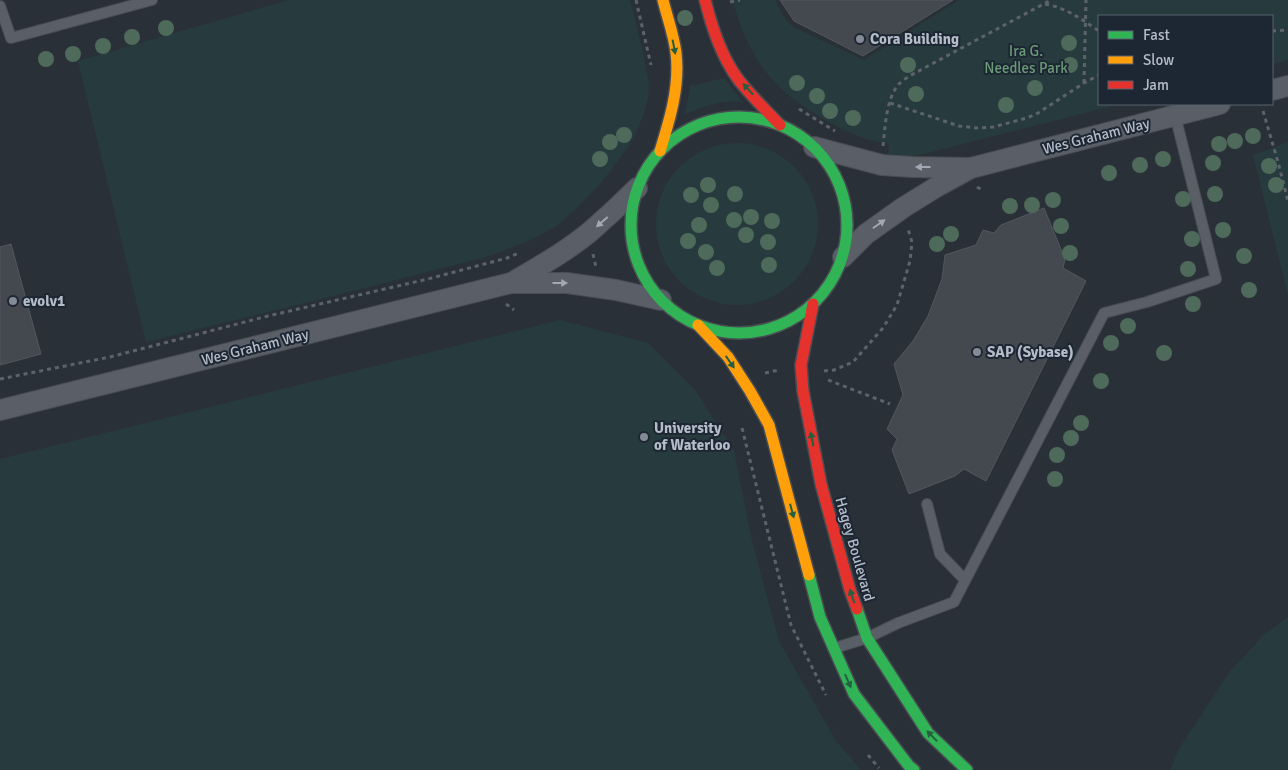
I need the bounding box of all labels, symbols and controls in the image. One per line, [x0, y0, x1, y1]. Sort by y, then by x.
legend [1098, 15, 1273, 105]
text: Fast [1143, 26, 1170, 44]
place label: Cora Building [870, 30, 959, 48]
marker: Cora Building [854, 33, 866, 45]
one-way arrow [670, 40, 678, 55]
park label: Ira G. Needles Park [984, 42, 1068, 77]
text: Slow [1143, 51, 1174, 69]
text: Jam [1143, 76, 1169, 94]
one-way arrow [742, 83, 753, 96]
street label: Wes Graham Way [1041, 114, 1151, 158]
one-way arrow [914, 163, 930, 171]
one-way arrow [595, 216, 608, 227]
one-way arrow [872, 219, 885, 230]
one-way arrow [552, 279, 568, 287]
place label: evolv1 [23, 292, 65, 310]
marker: evolv1 [7, 295, 19, 307]
street label: Wes Graham Way [200, 325, 310, 369]
place label: SAP (Sybase) [987, 343, 1074, 361]
marker: SAP (Sybase) [971, 346, 983, 358]
one-way arrow [725, 355, 736, 368]
place label: University of Waterloo [654, 419, 730, 454]
one-way arrow [808, 430, 816, 446]
marker: University of Waterloo [638, 431, 650, 443]
street label: Hagey Boulevard [832, 495, 878, 603]
one-way arrow [788, 503, 796, 518]
one-way arrow [848, 588, 856, 603]
one-way arrow [845, 674, 853, 688]
one-way arrow [926, 731, 938, 743]

